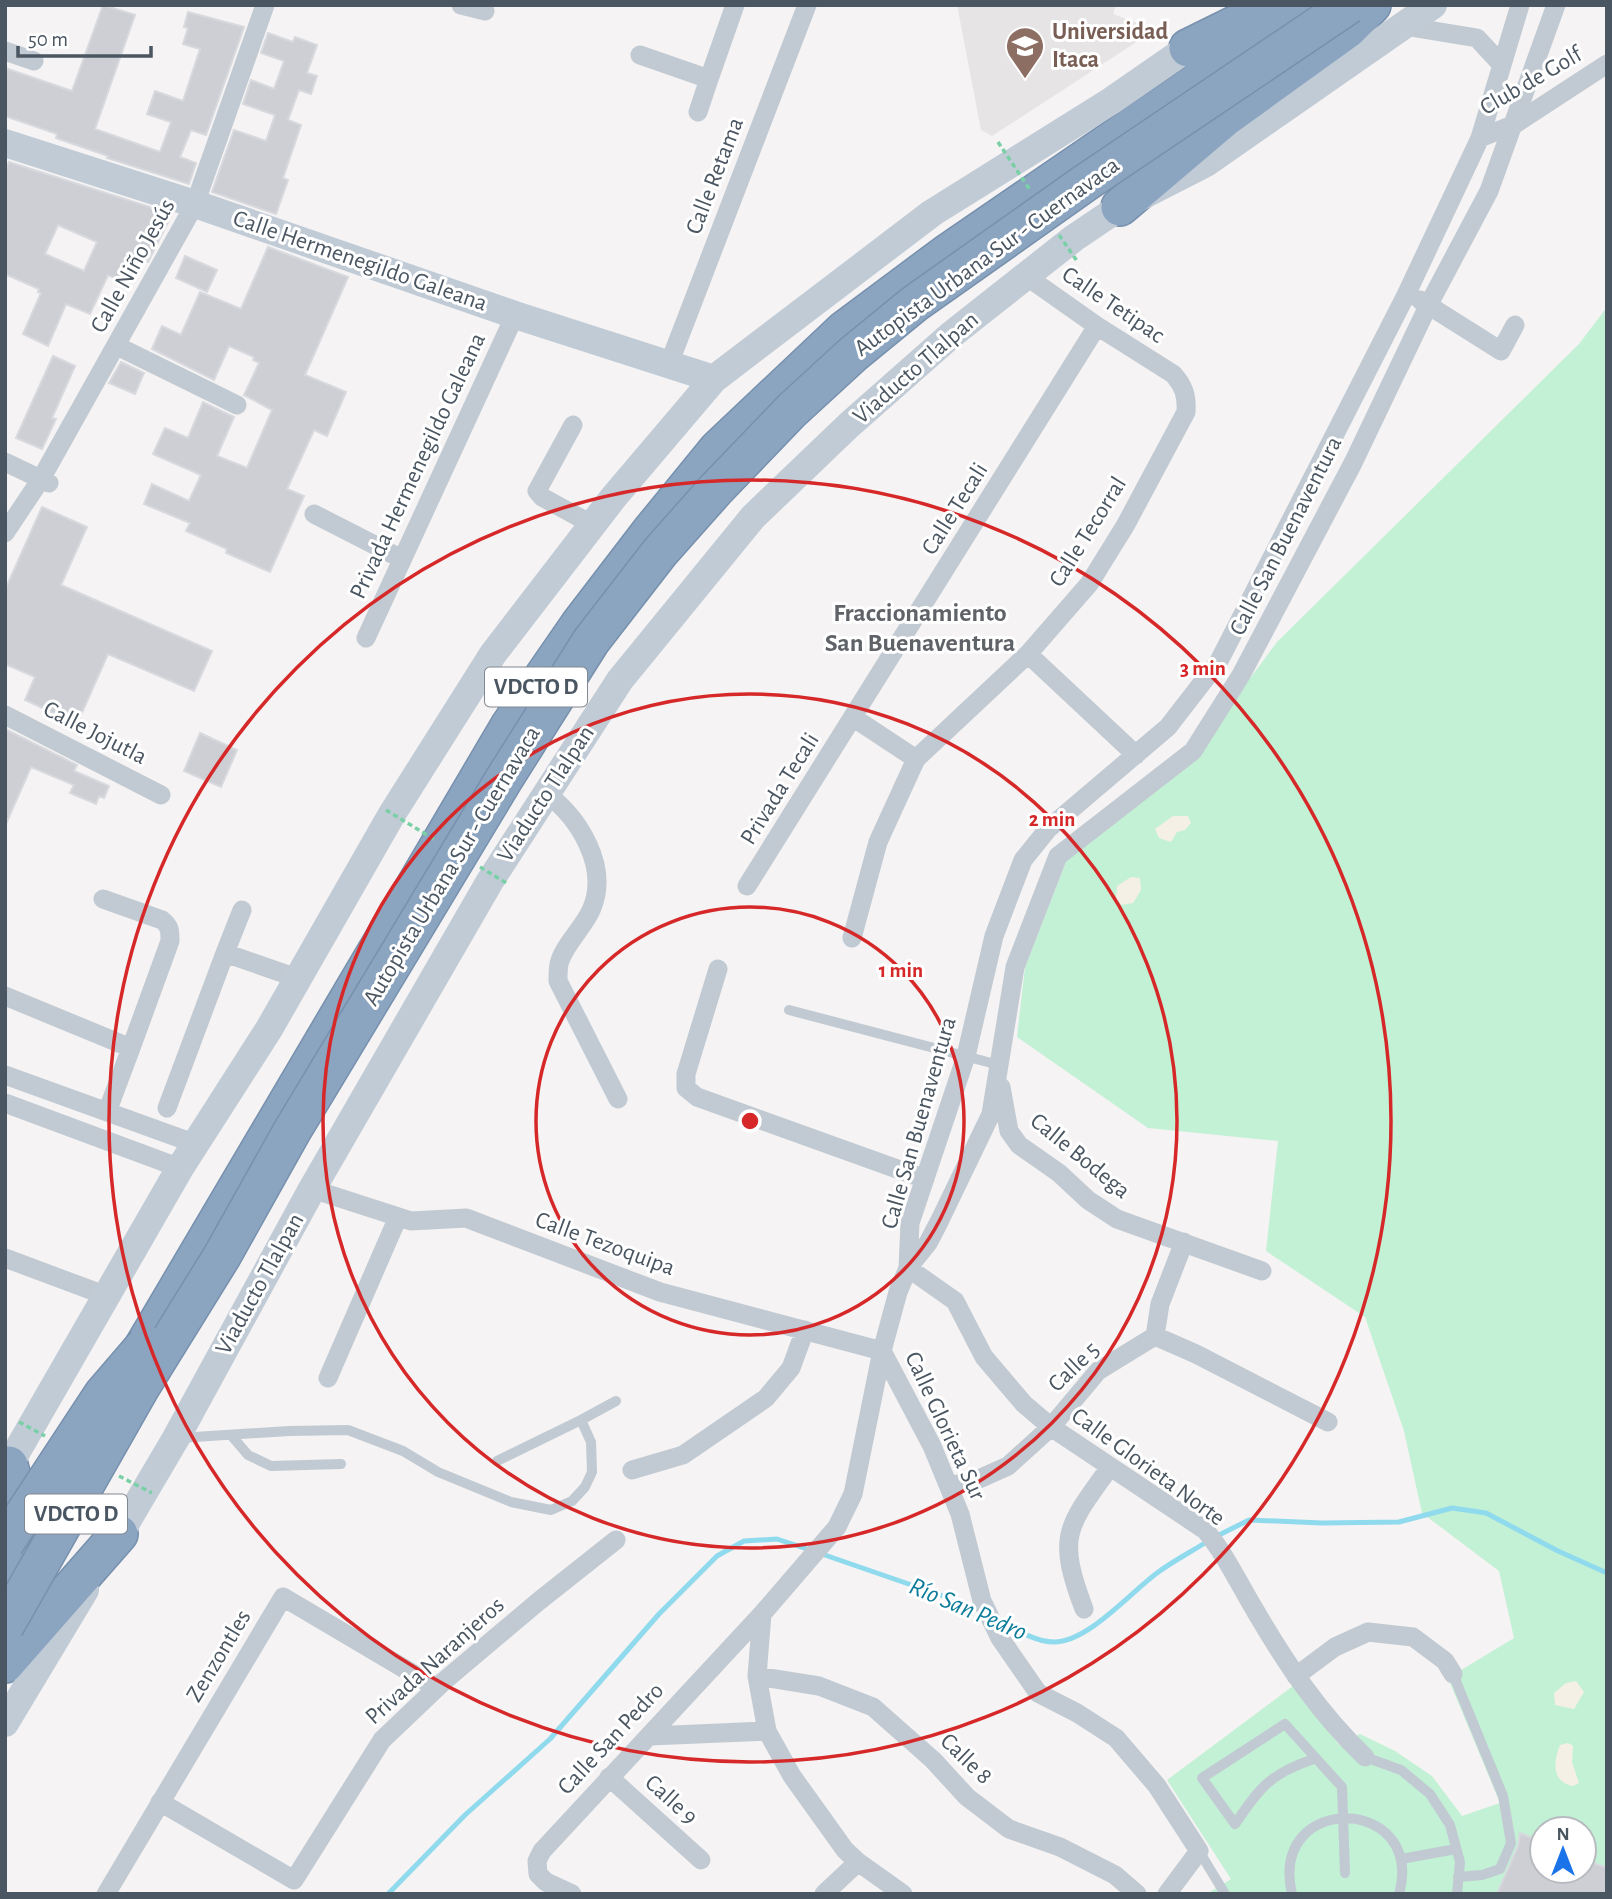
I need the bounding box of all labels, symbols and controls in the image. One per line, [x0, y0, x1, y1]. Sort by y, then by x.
scale bar [18, 14, 150, 58]
place label: Universidad Itaca [1052, 20, 1169, 72]
school or university icon: Universidad Itaca [1004, 25, 1046, 80]
text: 50 m [28, 29, 68, 50]
street label: Club de Golf [1476, 41, 1588, 120]
street label: Calle Retama [682, 114, 748, 238]
street label: Autopista Urbana Sur - Cuernavaca [850, 153, 1124, 361]
street label: Calle Niño Jesús [86, 195, 180, 337]
street label: Calle Hermenegildo Galeana [230, 206, 490, 316]
street label: Calle Tetipac [1058, 262, 1168, 348]
street label: Viaducto Tlalpan [849, 307, 983, 429]
street label: Privada Hermenegildo Galeana [346, 329, 490, 603]
street label: Calle San Buenaventura [1226, 433, 1346, 639]
street label: Calle Tecali [917, 459, 993, 559]
street label: Calle Tecorral [1045, 473, 1131, 591]
district label: Fraccionamiento San Buenaventura [825, 600, 1015, 656]
text: 3 min [1180, 658, 1226, 679]
road number: VDCTO D [485, 667, 587, 706]
street label: Calle Jojutla [39, 697, 151, 769]
street label: Autopista Urbana Sur - Cuernavaca [359, 722, 545, 1010]
street label: Viaducto Tlalpan [493, 722, 599, 866]
street label: Privada Tecali [736, 729, 824, 849]
text: 2 min [1029, 809, 1075, 830]
text: 1 min [879, 960, 923, 981]
street label: Calle San Buenaventura [877, 1014, 961, 1232]
centre of rings [738, 1109, 762, 1133]
street label: Calle Bodega [1026, 1109, 1134, 1203]
street label: Calle Tezoquipa [532, 1208, 678, 1280]
street label: Viaducto Tlalpan [211, 1209, 309, 1359]
street label: Calle 5 [1044, 1337, 1104, 1397]
street label: Calle Glorieta Sur [900, 1348, 990, 1504]
street label: Calle Glorieta Norte [1067, 1404, 1229, 1530]
road number: VDCTO D [25, 1494, 127, 1534]
water label: Río San Pedro [905, 1573, 1031, 1645]
street label: Privada Naranjeros [361, 1593, 509, 1729]
street label: Zenzontles [182, 1606, 256, 1706]
street label: Calle San Pedro [553, 1679, 669, 1799]
street label: Calle 8 [935, 1729, 997, 1789]
street label: Calle 9 [640, 1770, 702, 1830]
north arrow [1528, 1815, 1598, 1885]
text: N [1556, 1825, 1570, 1844]

